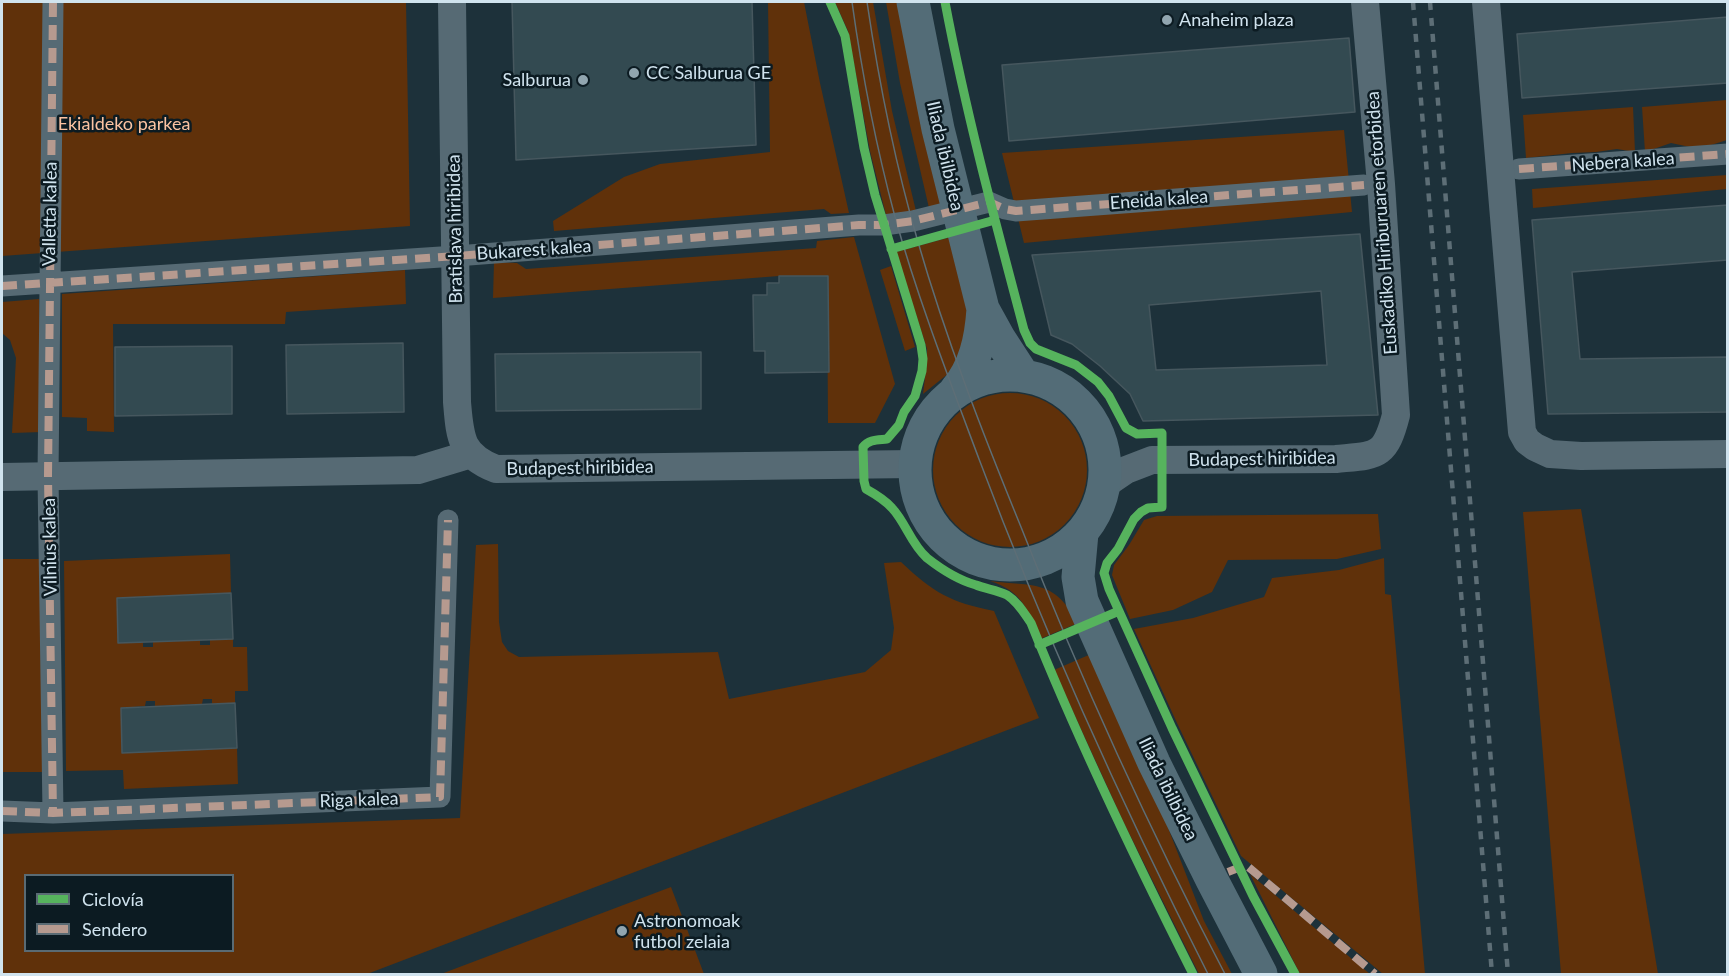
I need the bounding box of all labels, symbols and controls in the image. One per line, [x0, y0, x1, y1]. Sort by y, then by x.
place label: Anaheim plaza [1179, 9, 1294, 31]
marker: Anaheim plaza [1160, 13, 1174, 27]
place label: CC Salburua GE [646, 62, 771, 84]
marker: CC Salburua GE [627, 66, 641, 80]
place label: Salburua [503, 69, 571, 91]
marker: Salburua [576, 73, 590, 87]
street label: Euskadiko Hiriburuaren etorbidea [1362, 91, 1402, 355]
street label: Iliada ibilbidea [922, 99, 968, 213]
park label: Ekialdeko parkea [58, 113, 190, 135]
street label: Nebera kalea [1571, 148, 1675, 176]
street label: Bratislava hiribidea [443, 154, 467, 304]
street label: Valletta kalea [38, 162, 62, 266]
street label: Eneida kalea [1109, 186, 1209, 214]
street label: Bukarest kalea [476, 235, 592, 265]
street label: Budapest hiribidea [1188, 447, 1336, 471]
street label: Budapest hiribidea [506, 456, 654, 480]
street label: Vilnius kalea [38, 498, 62, 596]
street label: Iliada ibilbidea [1134, 734, 1202, 844]
street label: Riga kalea [319, 788, 399, 812]
legend [24, 874, 234, 952]
text: Ciclovía [82, 888, 144, 910]
place label: Astronomoak futbol zelaia [634, 910, 740, 952]
text: Sendero [82, 918, 147, 940]
marker: Astronomoak futbol zelaia [615, 924, 629, 938]

